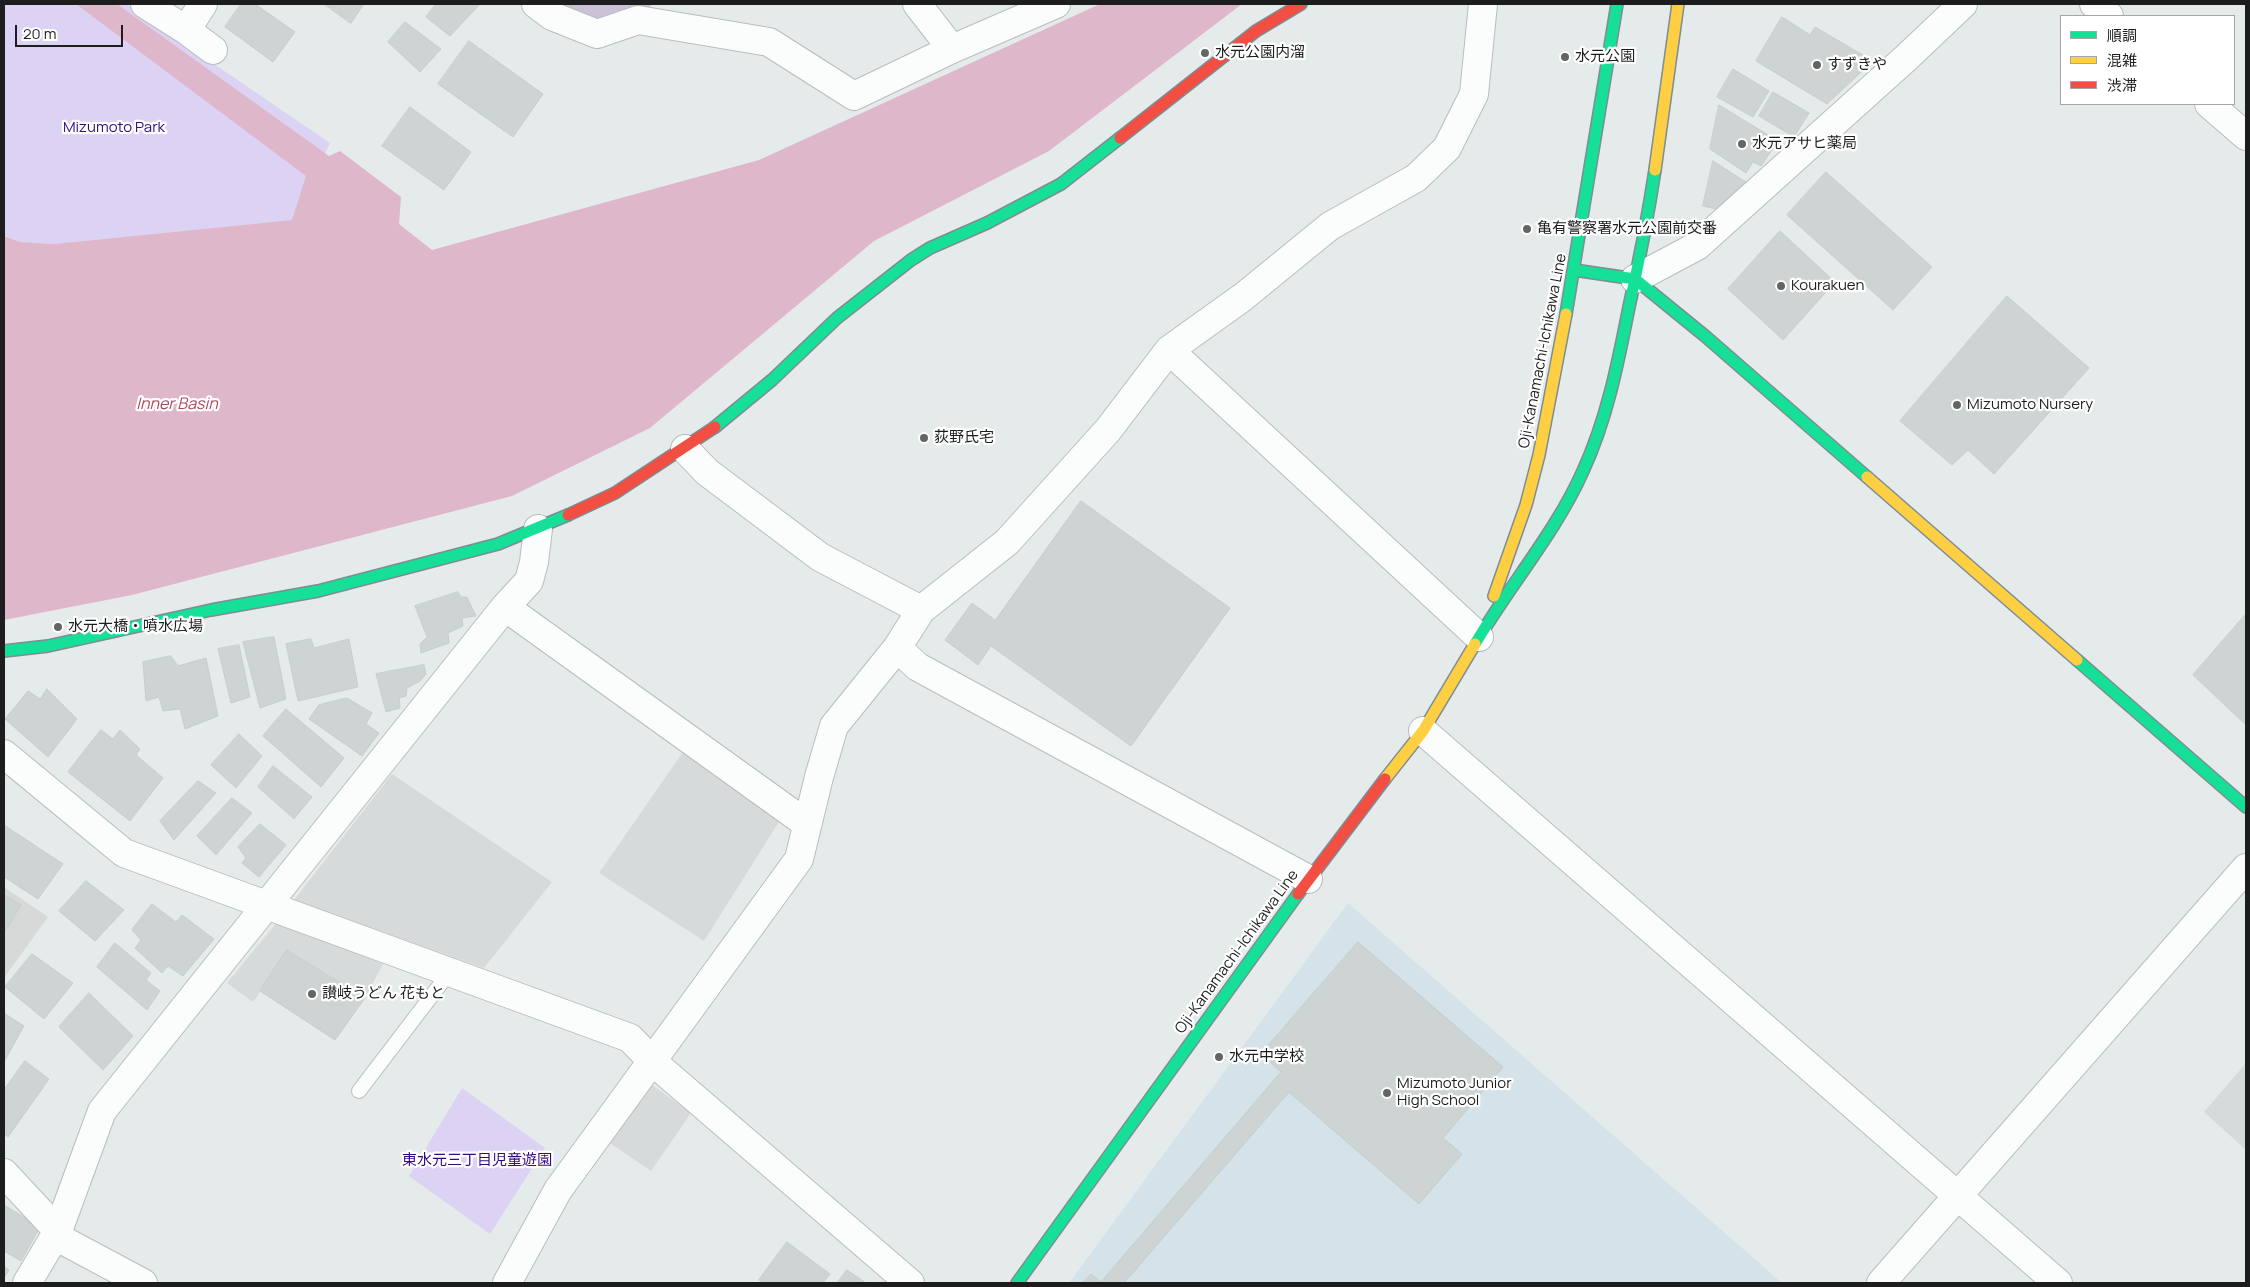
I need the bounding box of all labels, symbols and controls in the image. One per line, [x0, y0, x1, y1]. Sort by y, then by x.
scale bar [18, 15, 125, 47]
legend [2060, 15, 2235, 105]
text: 20 m [23, 23, 56, 44]
text: 順調 [2107, 25, 2137, 46]
place label: 水元公園内溜 [1215, 44, 1305, 62]
marker: 水元公園内溜 [1199, 47, 1211, 59]
place label: 水元公園 [1575, 48, 1635, 66]
text: 混雑 [2107, 50, 2137, 71]
marker: 水元公園 [1559, 51, 1571, 63]
place label: すずきや [1827, 56, 1887, 74]
marker: すずきや [1811, 59, 1823, 71]
text: 渋滞 [2107, 75, 2137, 96]
park label: Mizumoto Park [63, 119, 165, 137]
place label: 水元アサヒ薬局 [1752, 135, 1857, 153]
marker: 水元アサヒ薬局 [1736, 138, 1748, 150]
place label: 亀有警察署水元公園前交番 [1537, 220, 1717, 238]
marker: 亀有警察署水元公園前交番 [1521, 223, 1533, 235]
street label: Oji-Kanamachi-Ichikawa Line [1515, 252, 1571, 450]
place label: Kourakuen [1791, 277, 1864, 295]
marker: Kourakuen [1775, 280, 1787, 292]
water label: Inner Basin [136, 395, 218, 415]
place label: Mizumoto Nursery [1967, 396, 2093, 414]
marker: Mizumoto Nursery [1951, 399, 1963, 411]
place label: 荻野氏宅 [934, 429, 994, 447]
marker: 荻野氏宅 [918, 432, 930, 444]
place label: 水元大橋・噴水広場 [68, 618, 203, 636]
marker: 水元大橋・噴水広場 [52, 621, 64, 633]
street label: Oji-Kanamachi-Ichikawa Line [1172, 867, 1302, 1037]
place label: 讃岐うどん 花もと [322, 985, 445, 1003]
marker: 讃岐うどん 花もと [306, 988, 318, 1000]
place label: 水元中学校 [1229, 1048, 1304, 1066]
marker: 水元中学校 [1213, 1051, 1225, 1063]
place label: Mizumoto Junior High School [1397, 1075, 1512, 1110]
marker: Mizumoto Junior High School [1381, 1087, 1393, 1099]
park label: 東水元三丁目児童遊園 [402, 1152, 552, 1170]

